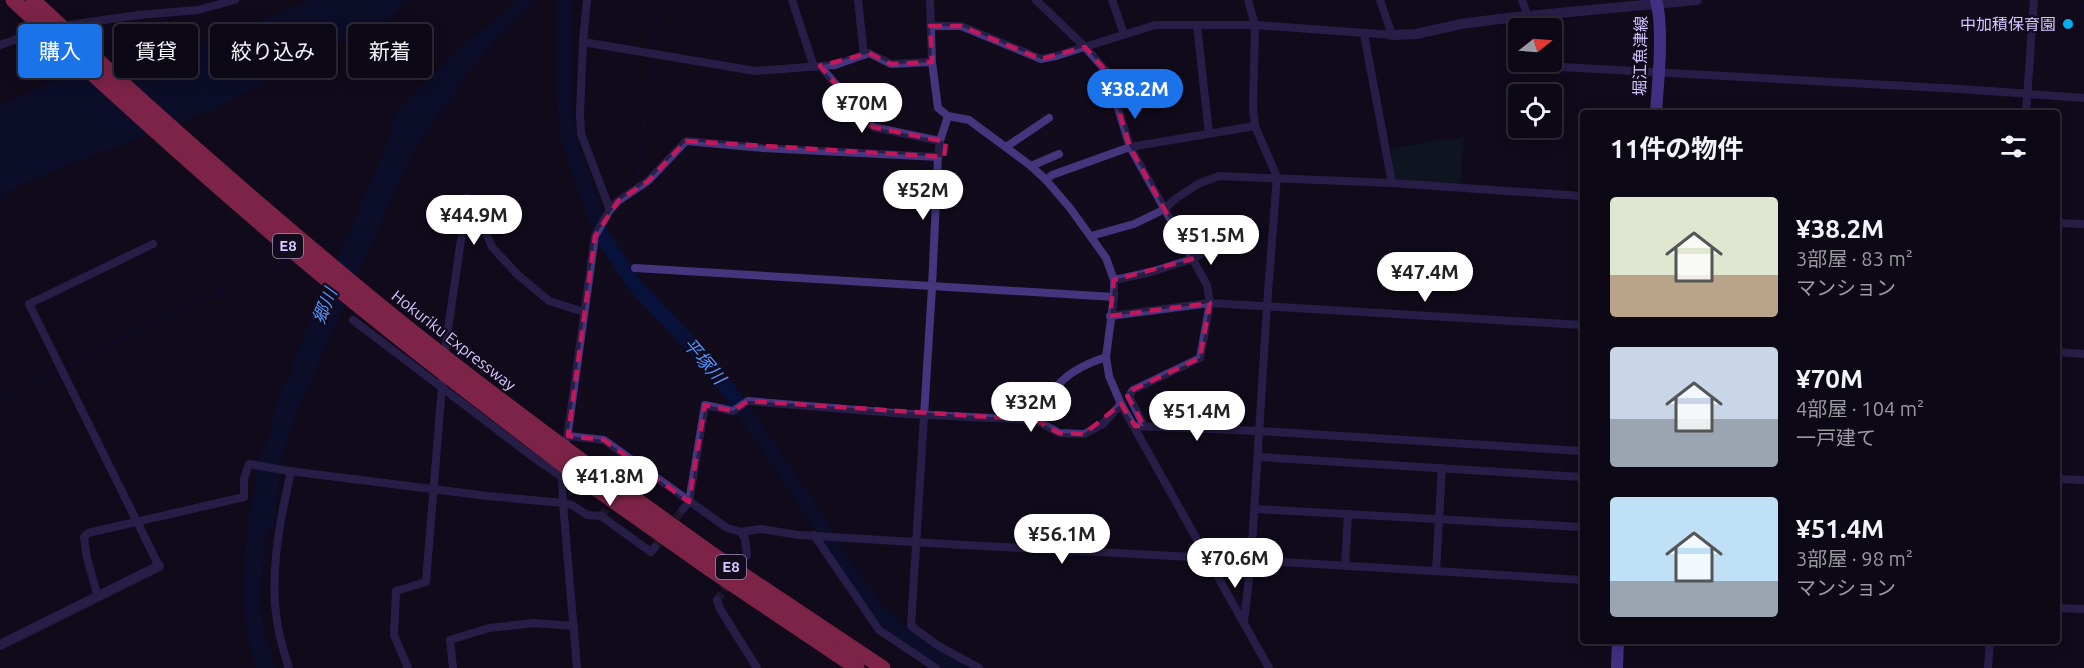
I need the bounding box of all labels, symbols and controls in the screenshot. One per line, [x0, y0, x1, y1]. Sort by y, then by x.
place label: 中加積保育園 [1960, 15, 2056, 33]
street label: 堀江魚津線 [1630, 16, 1650, 96]
marker: 中加積保育園 [2061, 17, 2075, 31]
north arrow [1508, 18, 1562, 72]
map controls [1508, 18, 1562, 138]
chip: 購入 [18, 24, 102, 78]
chip: 賃貸 [114, 24, 198, 78]
chip: 絞り込み [210, 24, 336, 78]
chip: 新着 [348, 24, 432, 78]
pin: ¥38.2M [1086, 69, 1184, 120]
text: ¥38.2M [1101, 77, 1169, 100]
pin: ¥70M [826, 83, 898, 134]
button: locate [1508, 84, 1562, 138]
text: ¥70M [836, 91, 888, 114]
icon: filters [1997, 130, 2030, 163]
text: 11件の物件 [1610, 134, 1743, 163]
pin: ¥52M [887, 170, 959, 221]
text: ¥52M [897, 178, 949, 201]
pin: ¥44.9M [425, 195, 523, 246]
text: ¥44.9M [440, 203, 508, 226]
text: ¥38.2M [1796, 214, 1884, 243]
pin: ¥51.5M [1162, 215, 1260, 266]
icon: home [1658, 221, 1730, 293]
text: ¥51.5M [1177, 223, 1245, 246]
road number: E8 [273, 234, 303, 258]
text: 3部屋 · 83 m² [1796, 247, 1913, 270]
pin: ¥47.4M [1376, 252, 1474, 303]
text: ¥47.4M [1391, 260, 1459, 283]
text: マンション [1796, 276, 1896, 299]
water label: 郷川 [308, 283, 341, 326]
street label: Hokuriku Expressway [388, 286, 520, 394]
water label: 平塚川 [680, 333, 731, 389]
text: ¥70M [1796, 364, 1863, 393]
icon: home [1658, 371, 1730, 443]
pin: ¥32M [995, 382, 1067, 433]
text: ¥32M [1005, 390, 1057, 413]
pin: ¥51.4M [1148, 391, 1246, 442]
text: 4部屋 · 104 m² [1796, 397, 1924, 420]
text: ¥51.4M [1163, 399, 1231, 422]
text: 一戸建て [1796, 426, 1876, 449]
pin: ¥41.8M [561, 456, 659, 507]
text: ¥41.8M [576, 464, 644, 487]
pin: ¥56.1M [1013, 514, 1111, 565]
text: ¥51.4M [1796, 514, 1884, 543]
icon: home [1658, 521, 1730, 593]
text: ¥56.1M [1028, 522, 1096, 545]
pin: ¥70.6M [1186, 538, 1284, 589]
text: ¥70.6M [1201, 546, 1269, 569]
text: 3部屋 · 98 m² [1796, 547, 1913, 570]
road number: E8 [716, 555, 746, 579]
text: マンション [1796, 576, 1896, 599]

